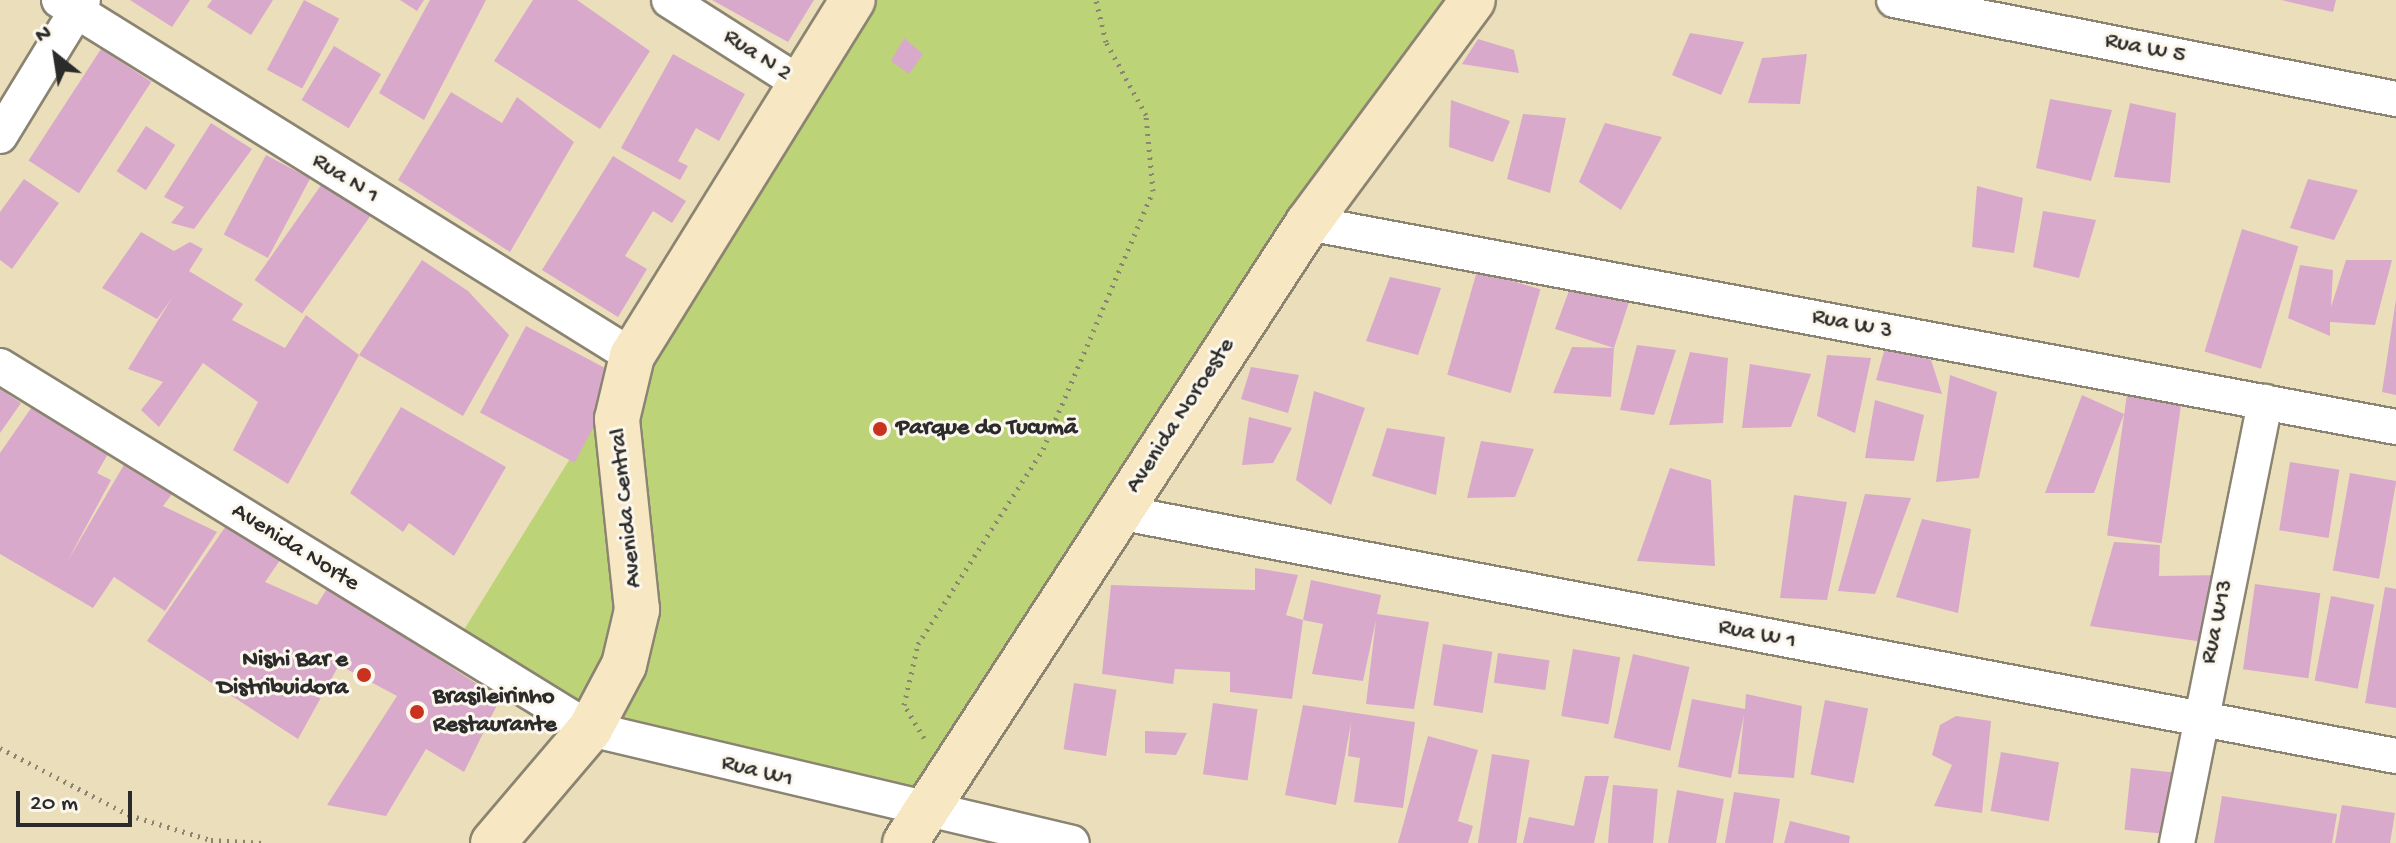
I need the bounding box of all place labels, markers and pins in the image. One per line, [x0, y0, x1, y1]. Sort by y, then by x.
place label: Parque do Tucumã [896, 415, 1077, 443]
marker: Parque do Tucumã [871, 420, 889, 438]
place label: Nishi Bar e Distribuidora [217, 647, 348, 703]
marker: Nishi Bar e Distribuidora [355, 666, 373, 684]
place label: Brasileirinho Restaurante [433, 684, 557, 740]
marker: Brasileirinho Restaurante [408, 703, 426, 721]

